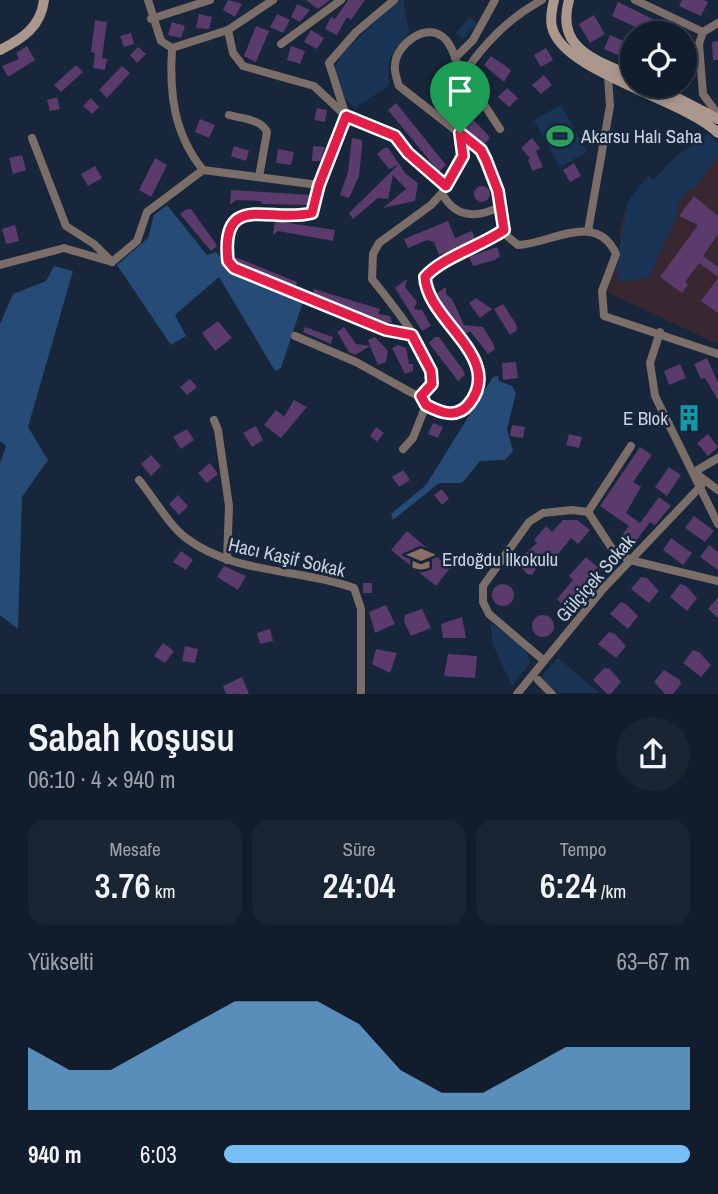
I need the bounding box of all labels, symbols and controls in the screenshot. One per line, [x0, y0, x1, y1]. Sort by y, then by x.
map controls [620, 21, 697, 98]
button: locate [620, 21, 697, 98]
pin [430, 61, 490, 133]
icon: arrive [441, 72, 479, 110]
sports icon: Akarsu Halı Saha [545, 121, 575, 151]
place label: Akarsu Halı Saha [580, 123, 703, 149]
building icon: E Blok [674, 403, 704, 433]
place label: E Blok [623, 405, 668, 431]
street label: Gülçiçek Sokak [550, 528, 640, 627]
street label: Hacı Kaşif Sokak [226, 531, 348, 583]
school or university icon: Erdoğdu İlkokulu [406, 544, 436, 574]
place label: Erdoğdu İlkokulu [442, 546, 558, 572]
text: Sabah koşusu [28, 712, 235, 763]
button: share [616, 717, 690, 791]
text: 06:10 · 4 × 940 m [28, 764, 175, 795]
text: Mesafe [109, 836, 161, 862]
text: Süre [343, 836, 375, 862]
text: Tempo [560, 836, 606, 862]
text: 3.76 [95, 862, 150, 909]
text: 24:04 [323, 862, 395, 909]
text: 6:24 [540, 862, 597, 909]
text: km [150, 878, 175, 904]
text: /km [597, 878, 626, 904]
text: Yükselti [28, 946, 94, 977]
text: 63–67 m [617, 946, 690, 977]
text: 940 m [28, 1139, 81, 1170]
text: 6:03 [140, 1139, 177, 1170]

